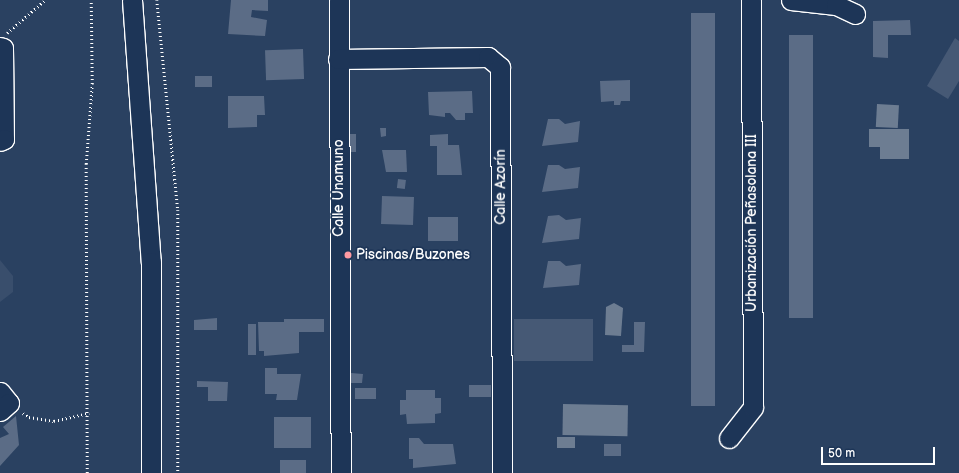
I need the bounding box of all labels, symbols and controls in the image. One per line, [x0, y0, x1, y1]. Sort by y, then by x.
street label: Urbanización Peñasolana III [744, 134, 760, 312]
street label: Calle Unamuno [331, 139, 347, 237]
street label: Calle Azorín [493, 149, 509, 225]
place label: Piscinas/Buzones [356, 247, 470, 263]
marker: Piscinas/Buzones [343, 250, 353, 260]
scale bar [823, 439, 937, 465]
text: 50 m [828, 446, 855, 461]

